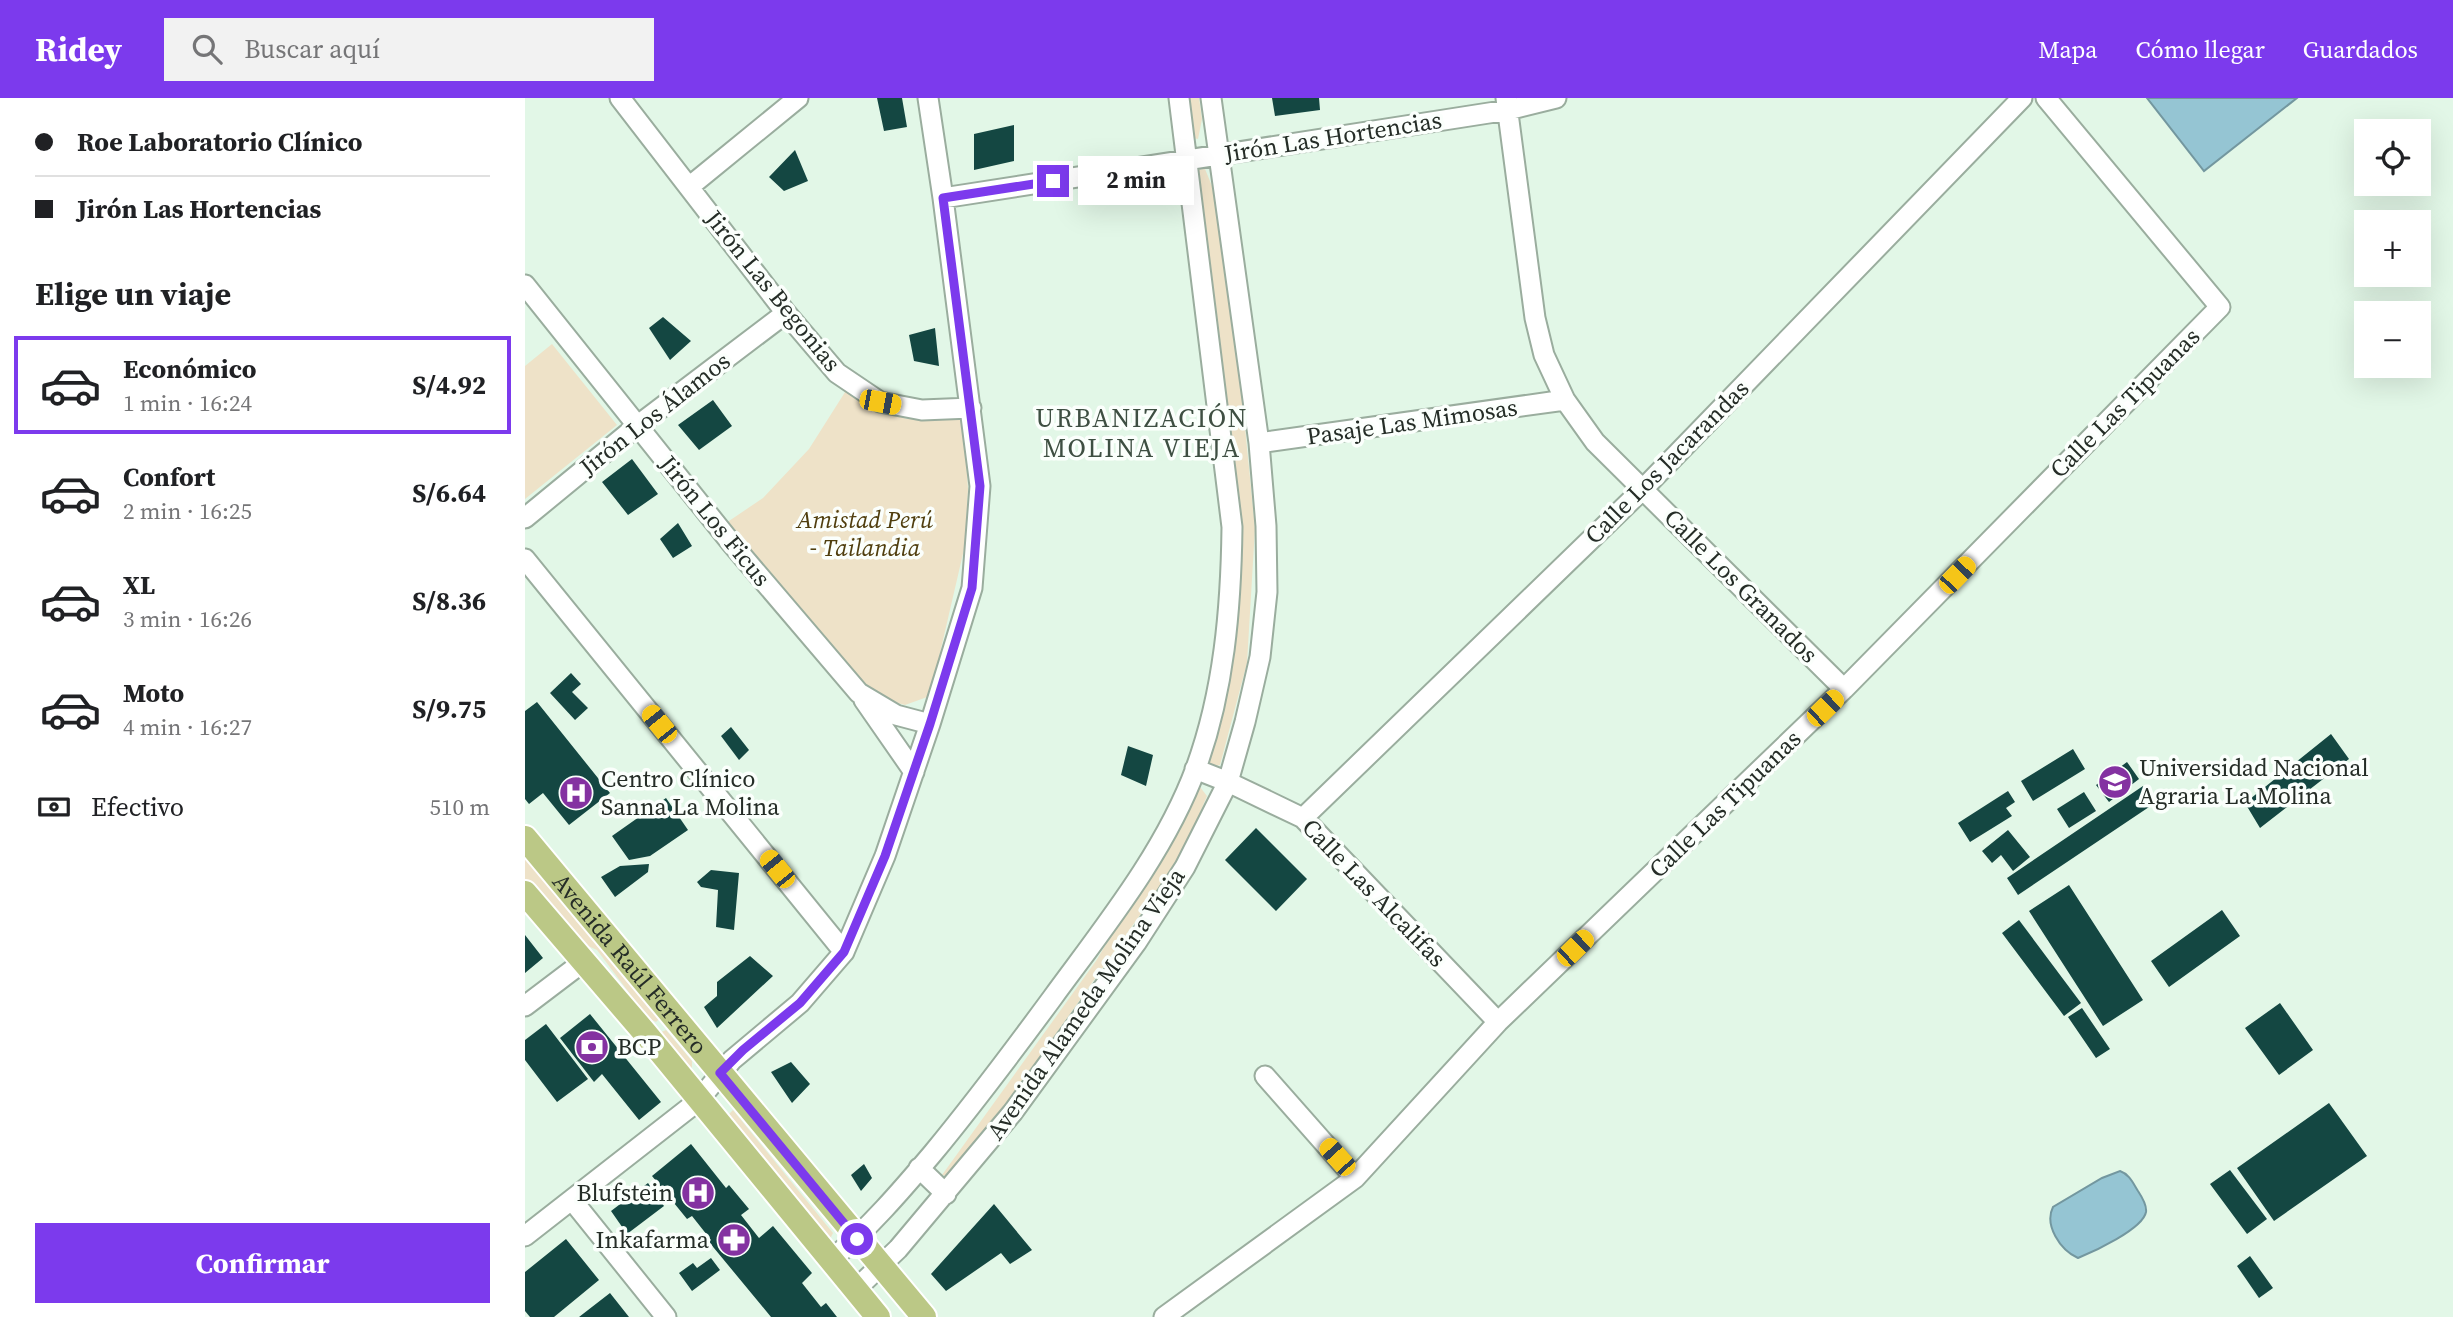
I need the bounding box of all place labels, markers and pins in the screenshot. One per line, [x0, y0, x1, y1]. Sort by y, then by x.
place label: Universidad Nacional Agraria La Molina [2139, 751, 2369, 812]
place label: Centro Clínico Sanna La Molina [601, 762, 780, 823]
school or university icon: Universidad Nacional Agraria La Molina [2096, 763, 2134, 801]
hospital icon: Centro Clínico Sanna La Molina [557, 774, 595, 812]
bank icon: BCP [573, 1028, 611, 1066]
place label: BCP [617, 1030, 661, 1063]
hospital icon: Blufstein [679, 1174, 717, 1212]
place label: Blufstein [577, 1176, 673, 1209]
pharmacy icon: Inkafarma [715, 1221, 753, 1259]
place label: Inkafarma [596, 1223, 710, 1256]

